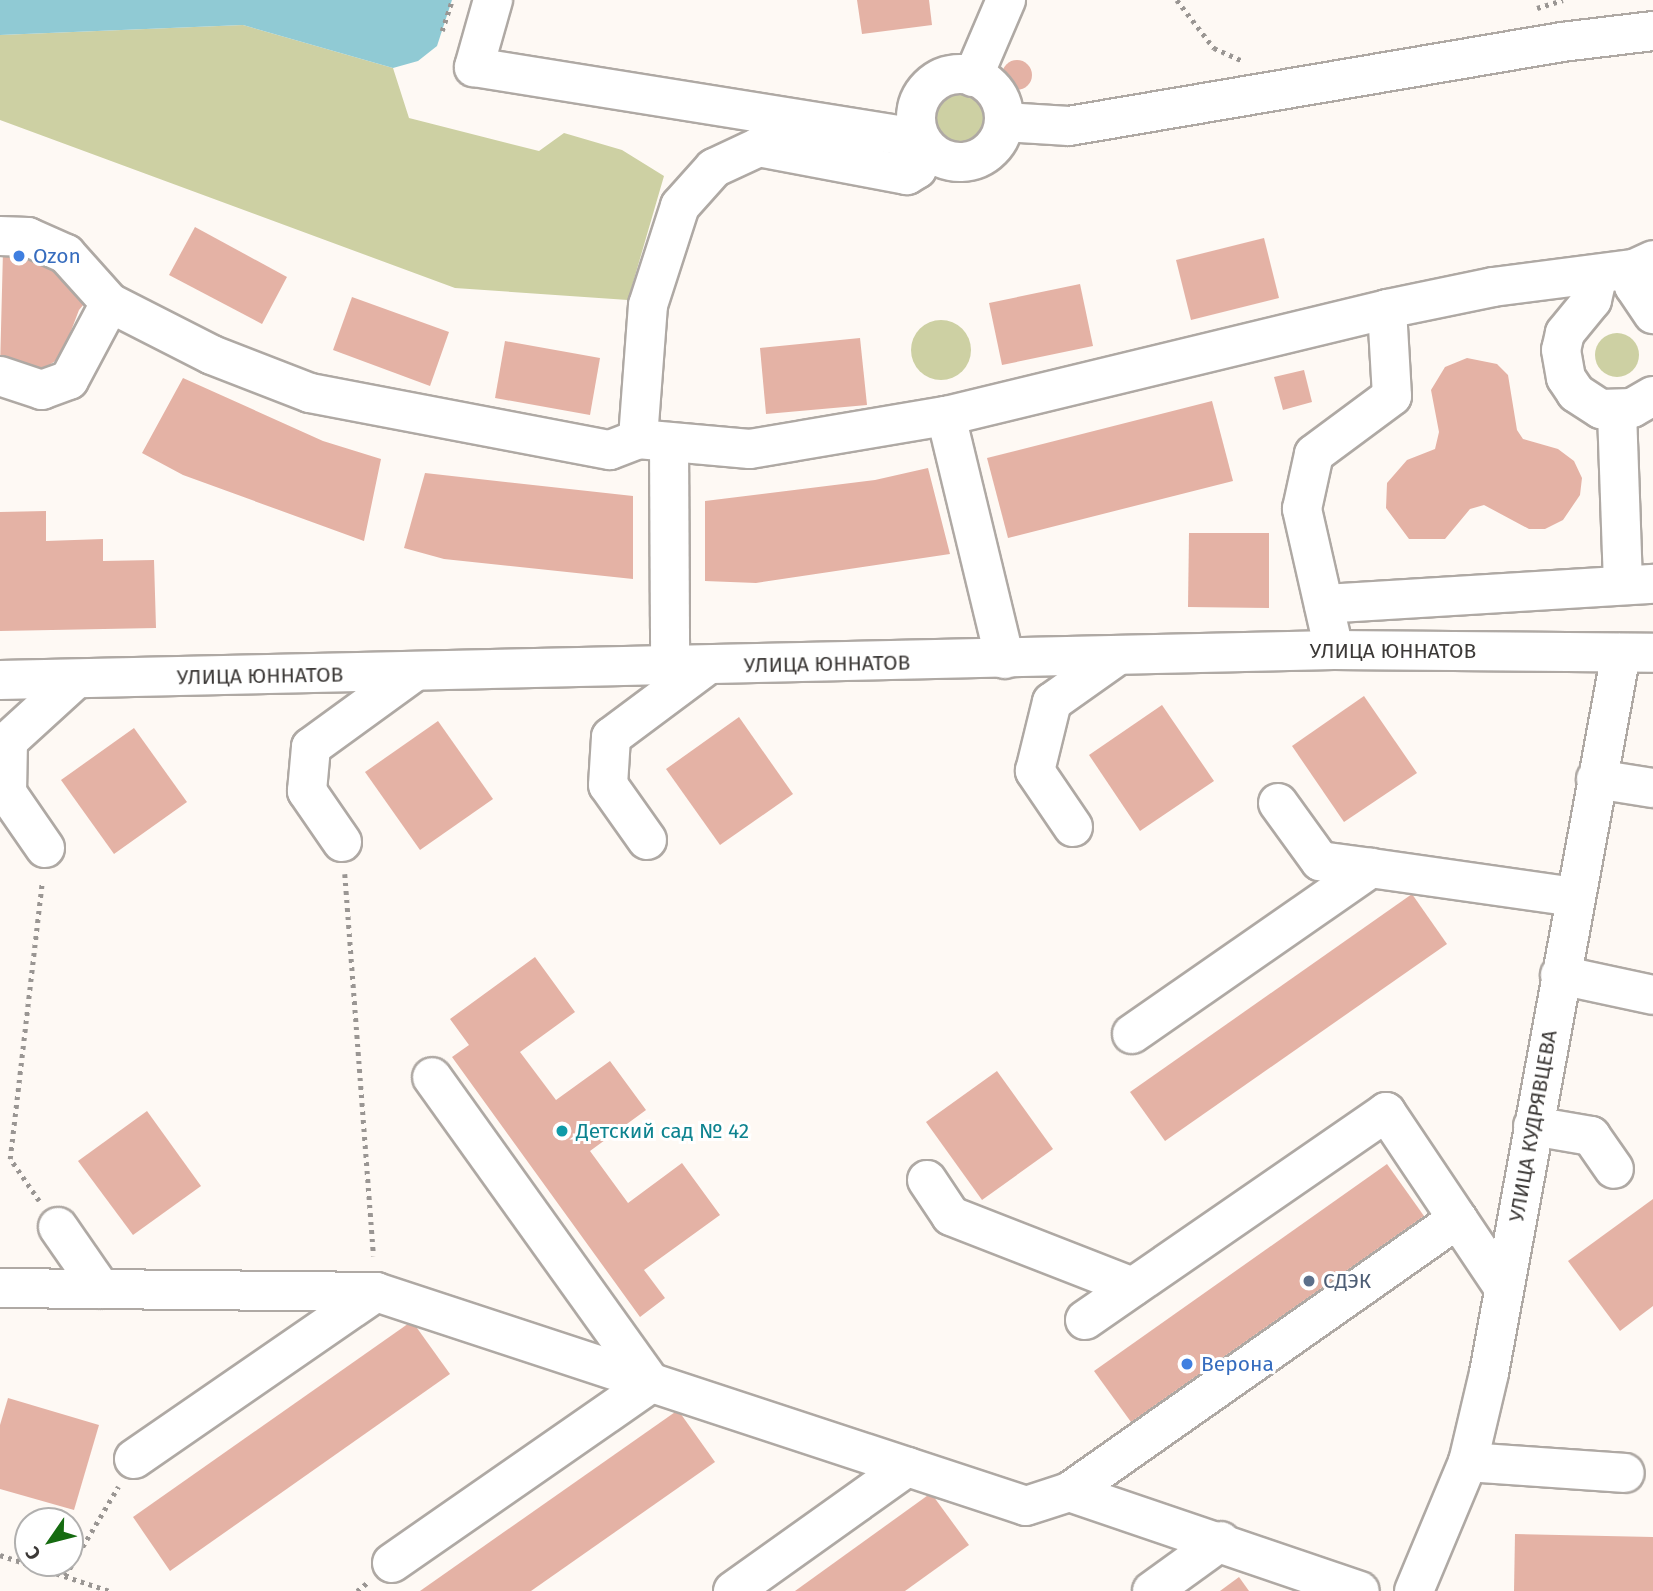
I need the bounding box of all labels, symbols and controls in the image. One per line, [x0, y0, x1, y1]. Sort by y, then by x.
place label: Ozon [33, 243, 81, 269]
marker: Ozon [11, 248, 27, 264]
street label: УЛИЦА ЮННАТОВ [1310, 638, 1476, 664]
street label: УЛИЦА ЮННАТОВ [744, 650, 910, 678]
street label: УЛИЦА ЮННАТОВ [177, 662, 343, 690]
street label: УЛИЦА КУДРЯВЦЕВА [1504, 1028, 1562, 1224]
place label: Детский сад № 42 [576, 1118, 749, 1144]
marker: Детский сад № 42 [554, 1123, 570, 1139]
place label: СДЭК [1323, 1268, 1371, 1294]
marker: СДЭК [1301, 1273, 1317, 1289]
place label: Верона [1201, 1351, 1274, 1377]
marker: Верона [1179, 1356, 1195, 1372]
north arrow [14, 1507, 84, 1577]
text: С [20, 1542, 46, 1564]

